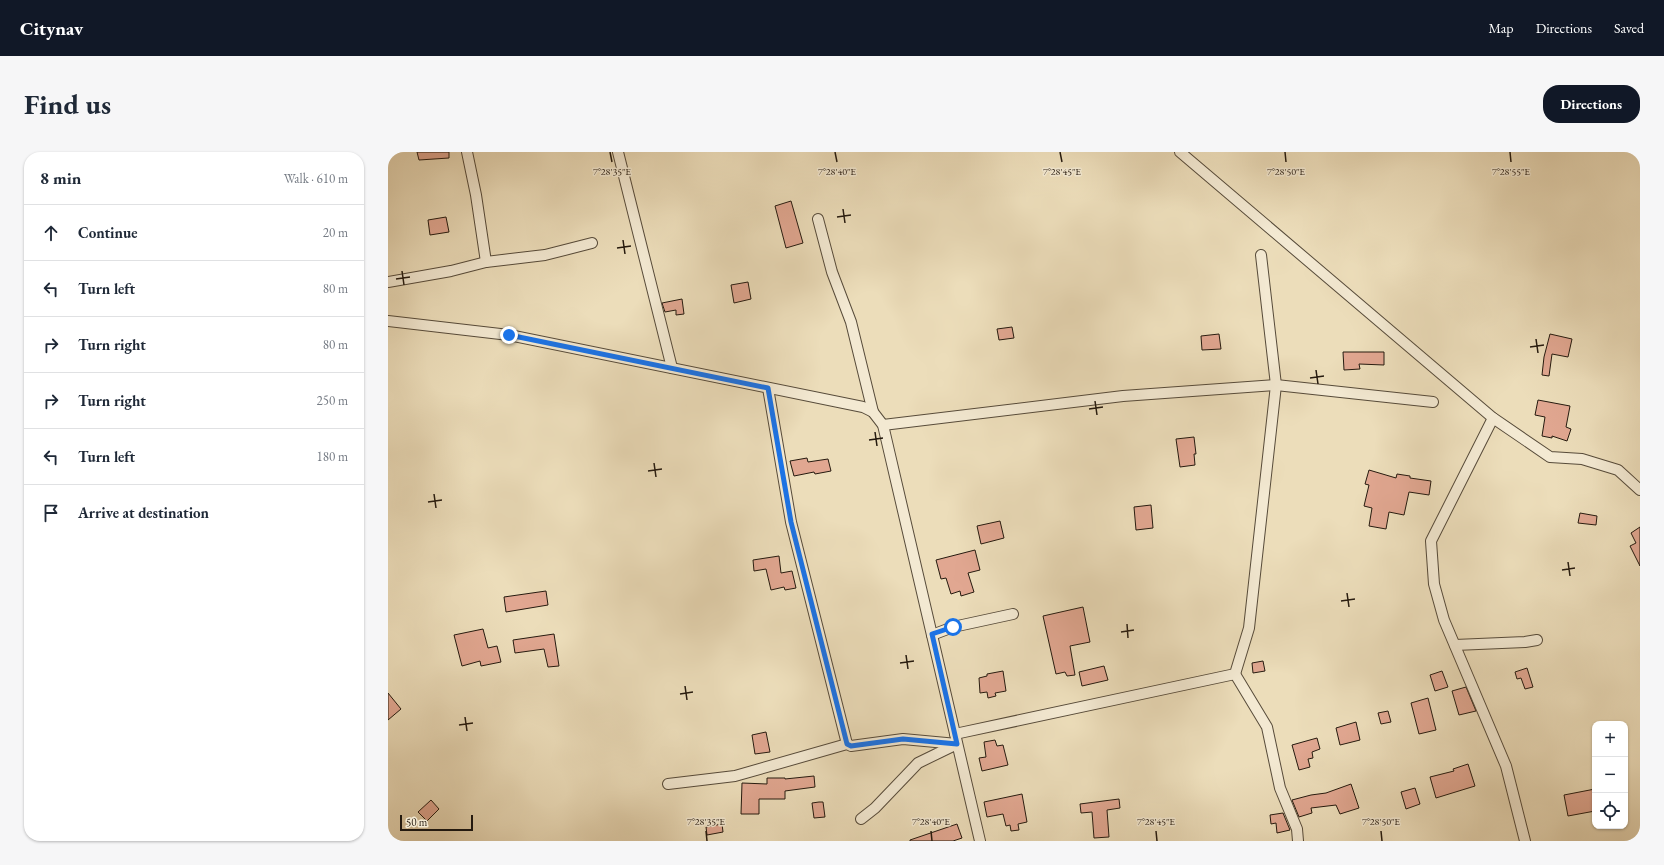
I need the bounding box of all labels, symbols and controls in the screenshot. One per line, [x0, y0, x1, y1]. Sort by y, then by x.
text: Citynav [20, 16, 83, 41]
text: Map [1488, 19, 1514, 37]
text: Directions [1536, 19, 1592, 37]
text: Saved [1614, 19, 1644, 37]
button: Directions [1543, 85, 1640, 123]
text: Find us [24, 86, 111, 122]
text: 7°28'35"E [593, 165, 631, 178]
text: 7°28'40"E [818, 165, 856, 178]
text: 7°28'45"E [1043, 165, 1081, 178]
text: 7°28'50"E [1267, 165, 1305, 178]
text: 7°28'55"E [1492, 165, 1530, 178]
text: 8 min [40, 167, 81, 189]
text: Walk · 610 m [284, 170, 348, 187]
icon: ahead [40, 222, 62, 244]
text: Continue [78, 223, 138, 242]
text: 20 m [323, 224, 348, 241]
icon: left [40, 278, 62, 300]
text: Turn left [78, 279, 135, 298]
text: 80 m [323, 280, 348, 297]
route end [500, 326, 518, 344]
icon: right [40, 334, 62, 356]
text: Turn right [78, 335, 146, 354]
text: 80 m [323, 336, 348, 353]
icon: right [40, 390, 62, 412]
text: Turn right [78, 391, 146, 410]
text: 250 m [317, 392, 348, 409]
icon: left [40, 446, 62, 468]
text: Turn left [78, 447, 135, 466]
text: 180 m [317, 448, 348, 465]
icon: arrive [40, 502, 62, 524]
text: Arrive at destination [78, 503, 209, 522]
route start [944, 618, 962, 636]
map controls [1592, 721, 1628, 829]
button: + [1592, 721, 1628, 757]
button: − [1592, 757, 1628, 793]
button: locate [1592, 793, 1628, 829]
scale bar [400, 813, 473, 832]
text: 50 m [406, 815, 427, 829]
text: 7°28'35"E [687, 815, 725, 828]
text: 7°28'40"E [912, 815, 950, 828]
text: 7°28'45"E [1137, 815, 1175, 828]
text: 7°28'50"E [1362, 815, 1400, 828]

